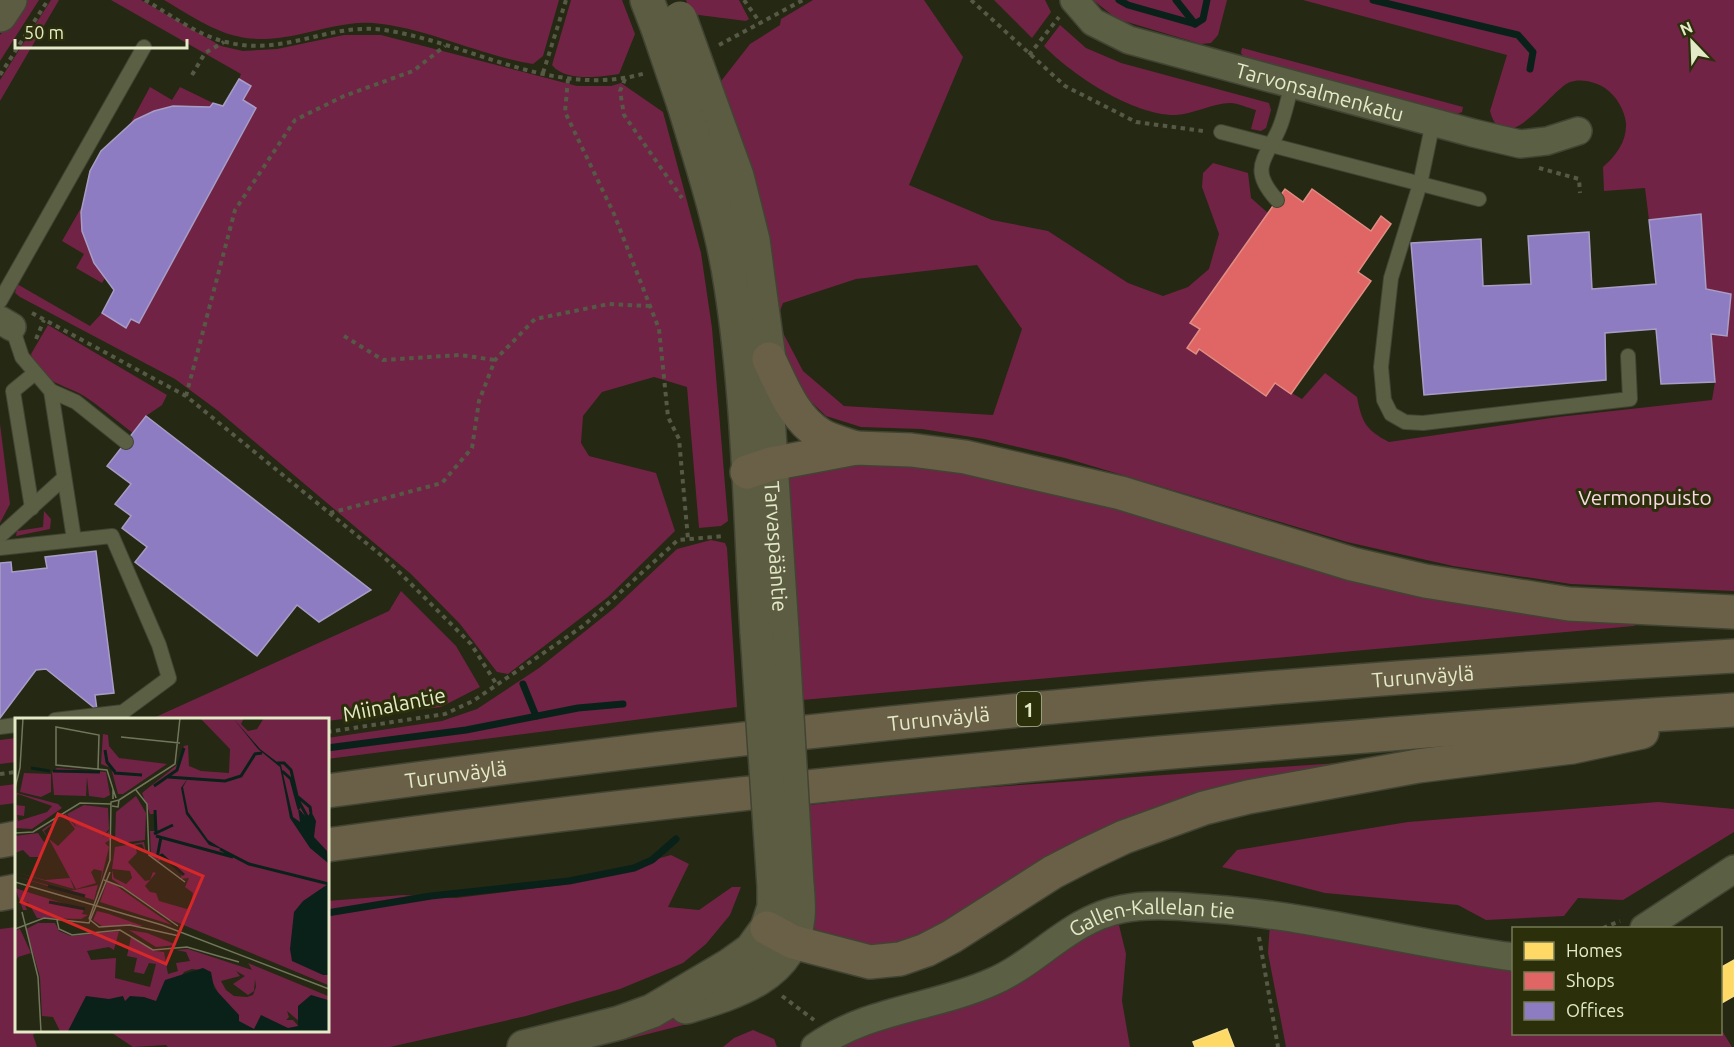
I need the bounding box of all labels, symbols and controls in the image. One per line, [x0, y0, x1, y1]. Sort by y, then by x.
scale bar [15, 12, 188, 50]
north arrow [1662, 12, 1722, 72]
text: N [1677, 18, 1695, 39]
text: 50 m [24, 22, 64, 42]
street label: Tarvonsalmenkatu [1233, 57, 1407, 126]
street label: Tarvaspääntie [760, 480, 793, 613]
park label: Vermonpuisto [1578, 485, 1712, 509]
street label: Turunväylä [1371, 660, 1475, 692]
street label: Miinalantie [340, 682, 448, 726]
road number: 1 [1017, 692, 1041, 726]
street label: Turunväylä [886, 701, 991, 735]
inset map [15, 718, 328, 1032]
street label: Turunväylä [403, 755, 508, 792]
street label: Gallen-Kallelan tie [1064, 894, 1236, 941]
legend [1512, 927, 1722, 1035]
text: Homes [1566, 940, 1623, 960]
text: Shops [1566, 970, 1615, 990]
text: Offices [1566, 1000, 1624, 1020]

